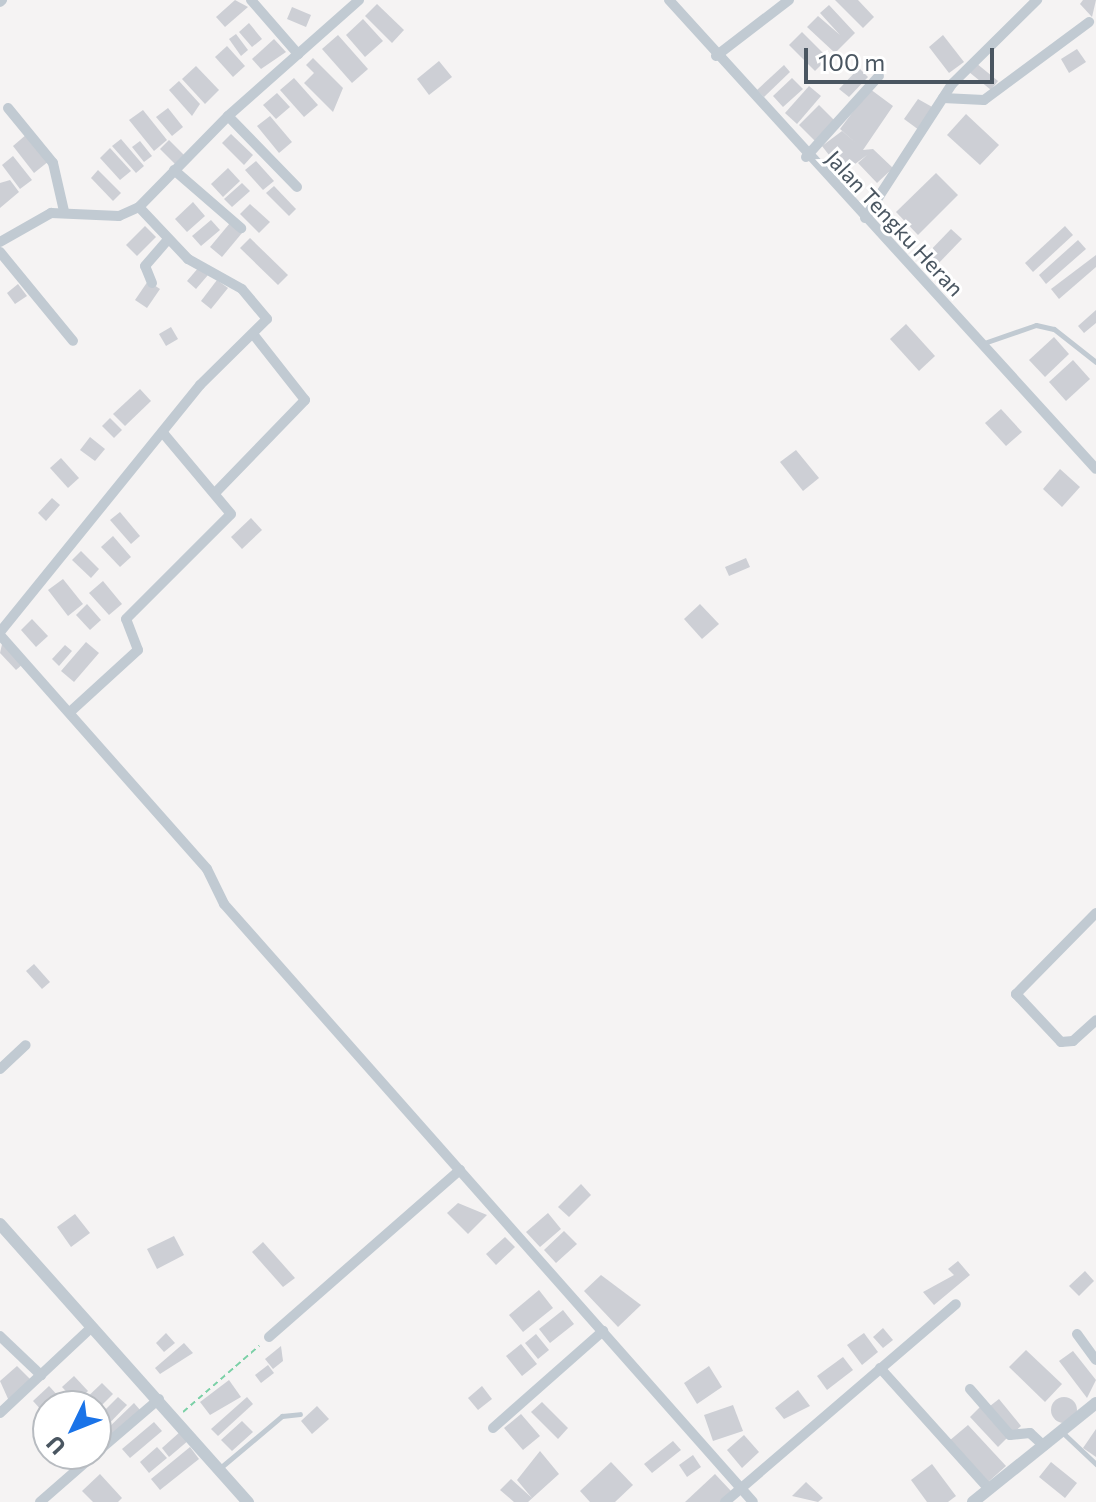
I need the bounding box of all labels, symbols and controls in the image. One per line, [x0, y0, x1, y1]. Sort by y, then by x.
scale bar [808, 32, 998, 82]
text: 100 m [818, 47, 885, 76]
street label: Jalan Tengku Heran [821, 145, 969, 301]
north arrow [32, 1390, 112, 1470]
text: U [40, 1430, 71, 1460]

